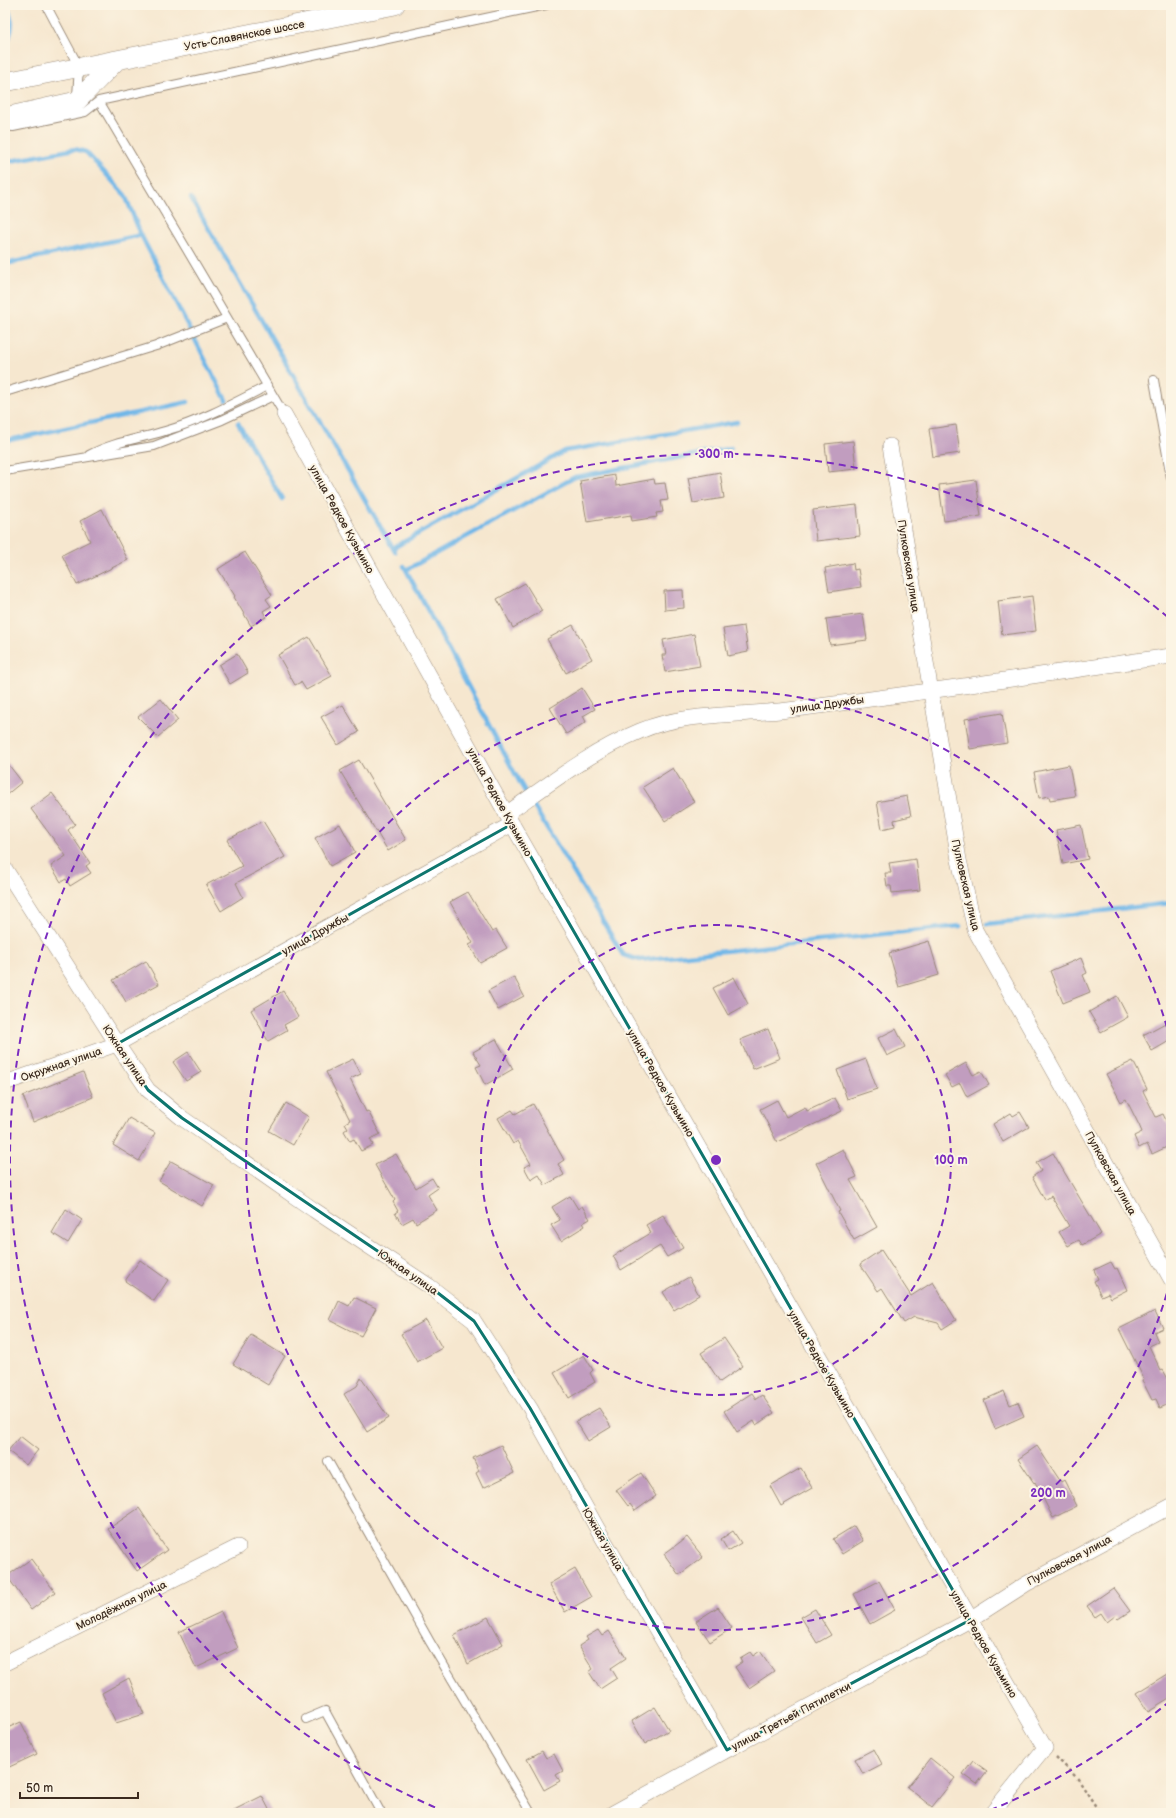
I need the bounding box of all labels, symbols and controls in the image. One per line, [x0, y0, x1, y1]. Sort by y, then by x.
street label: Усть-Славянское шоссе [183, 17, 305, 54]
text: 300 m [698, 447, 734, 462]
street label: улица Редкое Кузьмино [306, 463, 377, 576]
street label: Пулковская улица [895, 519, 922, 614]
street label: улица Дружбы [789, 693, 865, 716]
street label: улица Редкое Кузьмино [464, 746, 535, 859]
street label: Пулковская улица [949, 838, 983, 933]
street label: улица Дружбы [280, 911, 351, 958]
street label: Южная улица [99, 1022, 150, 1089]
street label: улица Редкое Кузьмино [624, 1027, 697, 1140]
street label: Окружная улица [19, 1044, 104, 1084]
street label: Пулковская улица [1082, 1129, 1139, 1218]
centre of rings [709, 1153, 723, 1167]
text: 100 m [934, 1153, 968, 1168]
street label: Южная улица [375, 1247, 441, 1298]
street label: улица Редкое Кузьмино [785, 1308, 858, 1421]
text: 200 m [1030, 1486, 1066, 1501]
street label: Южная улица [579, 1505, 626, 1574]
street label: Пулковская улица [1025, 1532, 1114, 1588]
street label: Молодёжная улица [74, 1578, 169, 1633]
street label: улица Редкое Кузьмино [947, 1588, 1020, 1701]
street label: улица Третьей Пятилетки [729, 1679, 853, 1753]
scale bar [20, 1774, 138, 1800]
text: 50 m [26, 1781, 53, 1796]

